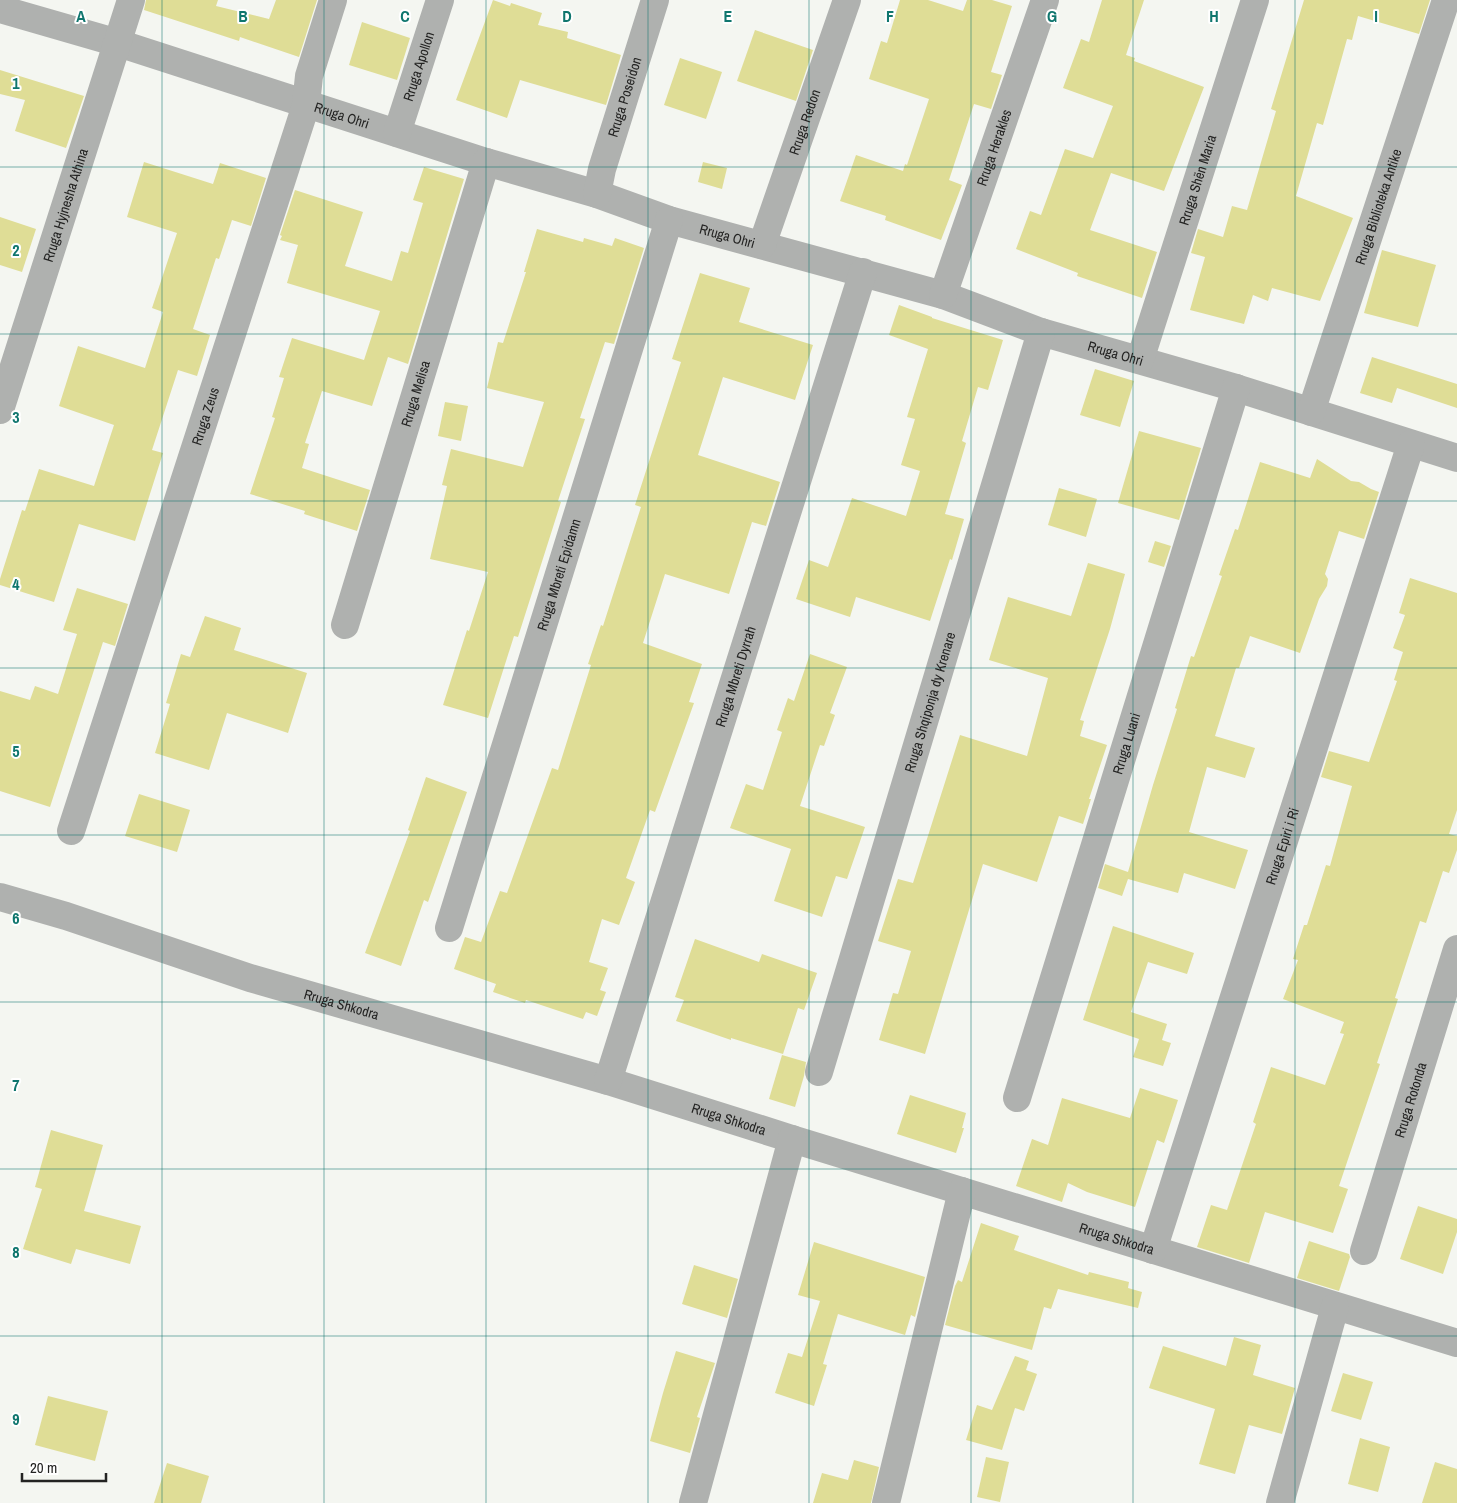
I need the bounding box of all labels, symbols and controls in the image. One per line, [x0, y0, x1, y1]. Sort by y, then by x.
text: A [76, 5, 86, 27]
text: B [238, 5, 248, 27]
text: C [400, 5, 410, 27]
text: D [562, 5, 572, 27]
text: E [724, 5, 733, 27]
text: F [886, 5, 894, 27]
text: G [1047, 5, 1057, 27]
text: H [1209, 5, 1219, 27]
text: I [1374, 5, 1378, 27]
street label: Rruga Apollon [399, 29, 438, 104]
street label: Rruga Poseidon [604, 55, 646, 139]
text: 1 [12, 72, 20, 94]
street label: Rruga Redon [785, 87, 824, 157]
street label: Rruga Ohri [312, 98, 372, 133]
street label: Rruga Herakles [972, 107, 1016, 188]
street label: Rruga Shën Maria [1175, 132, 1221, 227]
street label: Rruga Hyjnesha Athina [39, 146, 92, 264]
street label: Rruga Biblioteka Antike [1351, 147, 1406, 267]
street label: Rruga Ohri [697, 220, 757, 252]
text: 2 [12, 239, 20, 261]
street label: Rruga Ohri [1086, 337, 1145, 370]
street label: Rruga Melisa [397, 358, 434, 429]
street label: Rruga Zeus [187, 385, 223, 448]
text: 3 [12, 406, 20, 428]
street label: Rruga Mbreti Epidamn [533, 516, 585, 633]
text: 4 [12, 573, 20, 595]
street label: Rruga Mbreti Dyrrah [711, 624, 760, 729]
street label: Rruga Shqiponja dy Krenare [900, 630, 959, 775]
street label: Rruga Luani [1108, 711, 1144, 776]
text: 5 [12, 740, 20, 762]
street label: Rruga Epiri i Ri [1262, 805, 1303, 887]
text: 6 [12, 907, 20, 929]
street label: Rruga Shkodra [302, 985, 382, 1024]
street label: Rruga Rotonda [1390, 1060, 1431, 1140]
text: 7 [12, 1074, 20, 1096]
street label: Rruga Shkodra [689, 1099, 769, 1139]
street label: Rruga Shkodra [1077, 1219, 1157, 1259]
text: 8 [12, 1241, 20, 1263]
text: 9 [12, 1408, 20, 1430]
scale bar [22, 1450, 106, 1482]
text: 20 m [30, 1457, 57, 1478]

